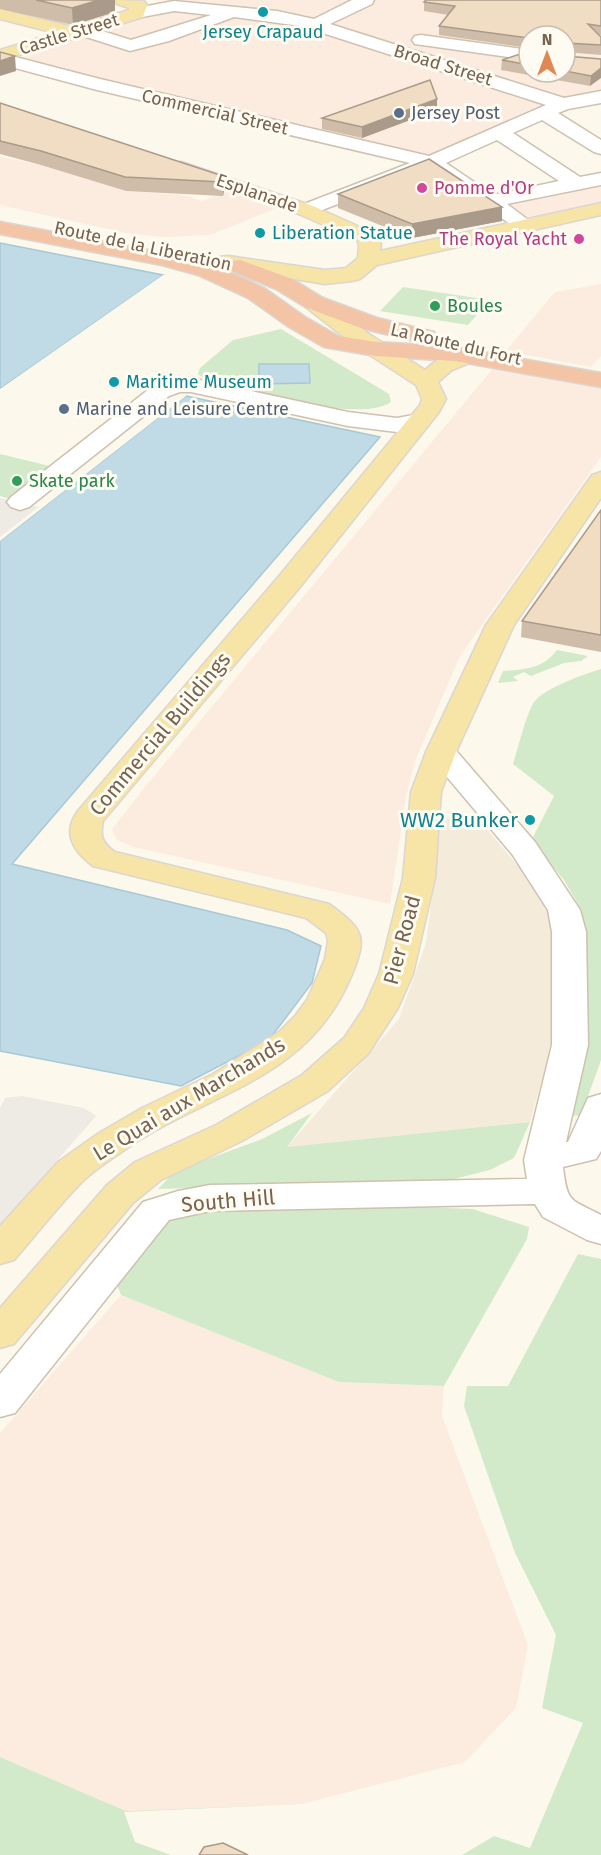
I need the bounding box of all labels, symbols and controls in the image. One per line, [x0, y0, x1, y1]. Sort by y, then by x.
marker: Jersey Crapaud [256, 5, 270, 19]
street label: Castle Street [17, 8, 122, 60]
place label: Jersey Crapaud [202, 21, 324, 43]
north arrow [517, 24, 577, 84]
text: N [542, 30, 552, 49]
street label: Broad Street [391, 40, 495, 91]
street label: Commercial Street [140, 84, 291, 140]
place label: Jersey Post [411, 102, 501, 124]
marker: Jersey Post [392, 106, 406, 120]
street label: Esplanade [213, 169, 301, 217]
place label: Pomme d'Or [434, 177, 534, 199]
marker: Pomme d'Or [415, 181, 429, 195]
street label: Route de la Liberation [52, 216, 234, 276]
place label: Liberation Statue [272, 222, 413, 244]
marker: Liberation Statue [253, 226, 267, 240]
place label: The Royal Yacht [439, 228, 567, 250]
marker: The Royal Yacht [572, 232, 586, 246]
place label: Boules [447, 295, 502, 317]
marker: Boules [428, 299, 442, 313]
street label: La Route du Fort [388, 318, 524, 370]
place label: Maritime Museum [126, 371, 272, 393]
marker: Maritime Museum [107, 375, 121, 389]
place label: Marine and Leisure Centre [76, 398, 289, 420]
marker: Marine and Leisure Centre [57, 402, 71, 416]
place label: Skate park [29, 470, 116, 492]
marker: Skate park [10, 474, 24, 488]
street label: Commercial Buildings [84, 647, 236, 821]
place label: WW2 Bunker [400, 807, 518, 833]
marker: WW2 Bunker [523, 813, 537, 827]
street label: Pier Road [378, 892, 426, 988]
street label: Le Quai aux Marchands [88, 1031, 290, 1167]
street label: South Hill [180, 1184, 276, 1218]

